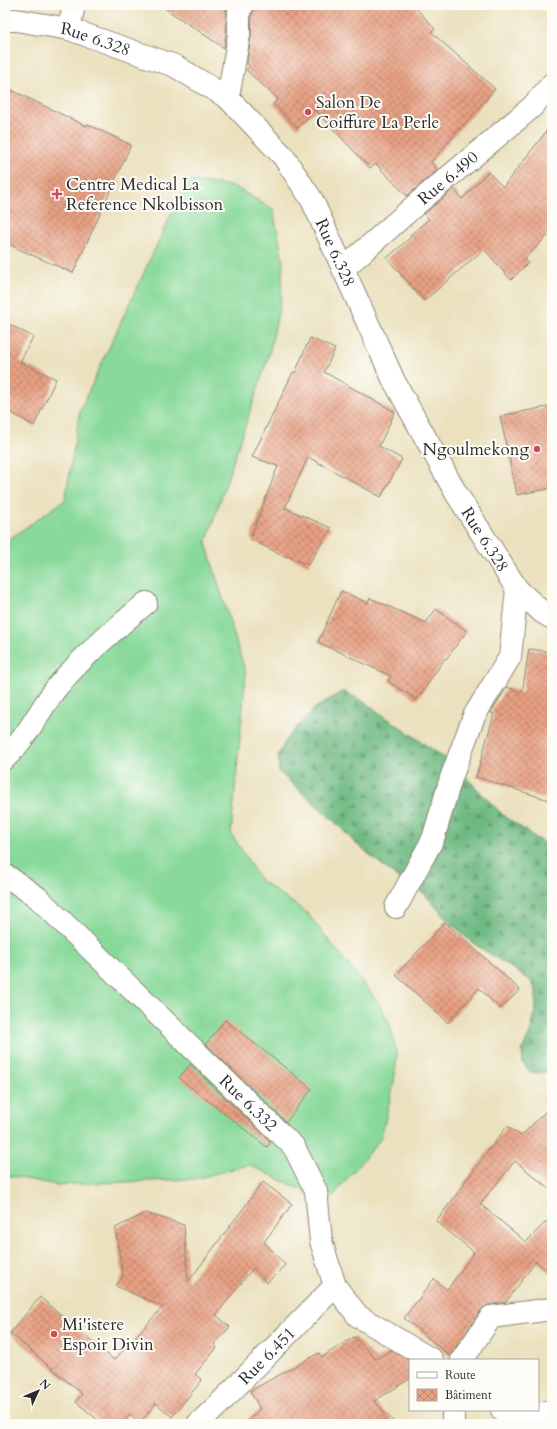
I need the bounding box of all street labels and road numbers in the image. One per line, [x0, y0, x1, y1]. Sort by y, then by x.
street label: Rue 6.328 [59, 17, 134, 62]
street label: Rue 6.490 [413, 146, 484, 210]
street label: Rue 6.328 [310, 215, 361, 290]
street label: Rue 6.328 [456, 503, 514, 576]
street label: Rue 6.332 [214, 1070, 282, 1137]
street label: Rue 6.451 [233, 1322, 301, 1390]

